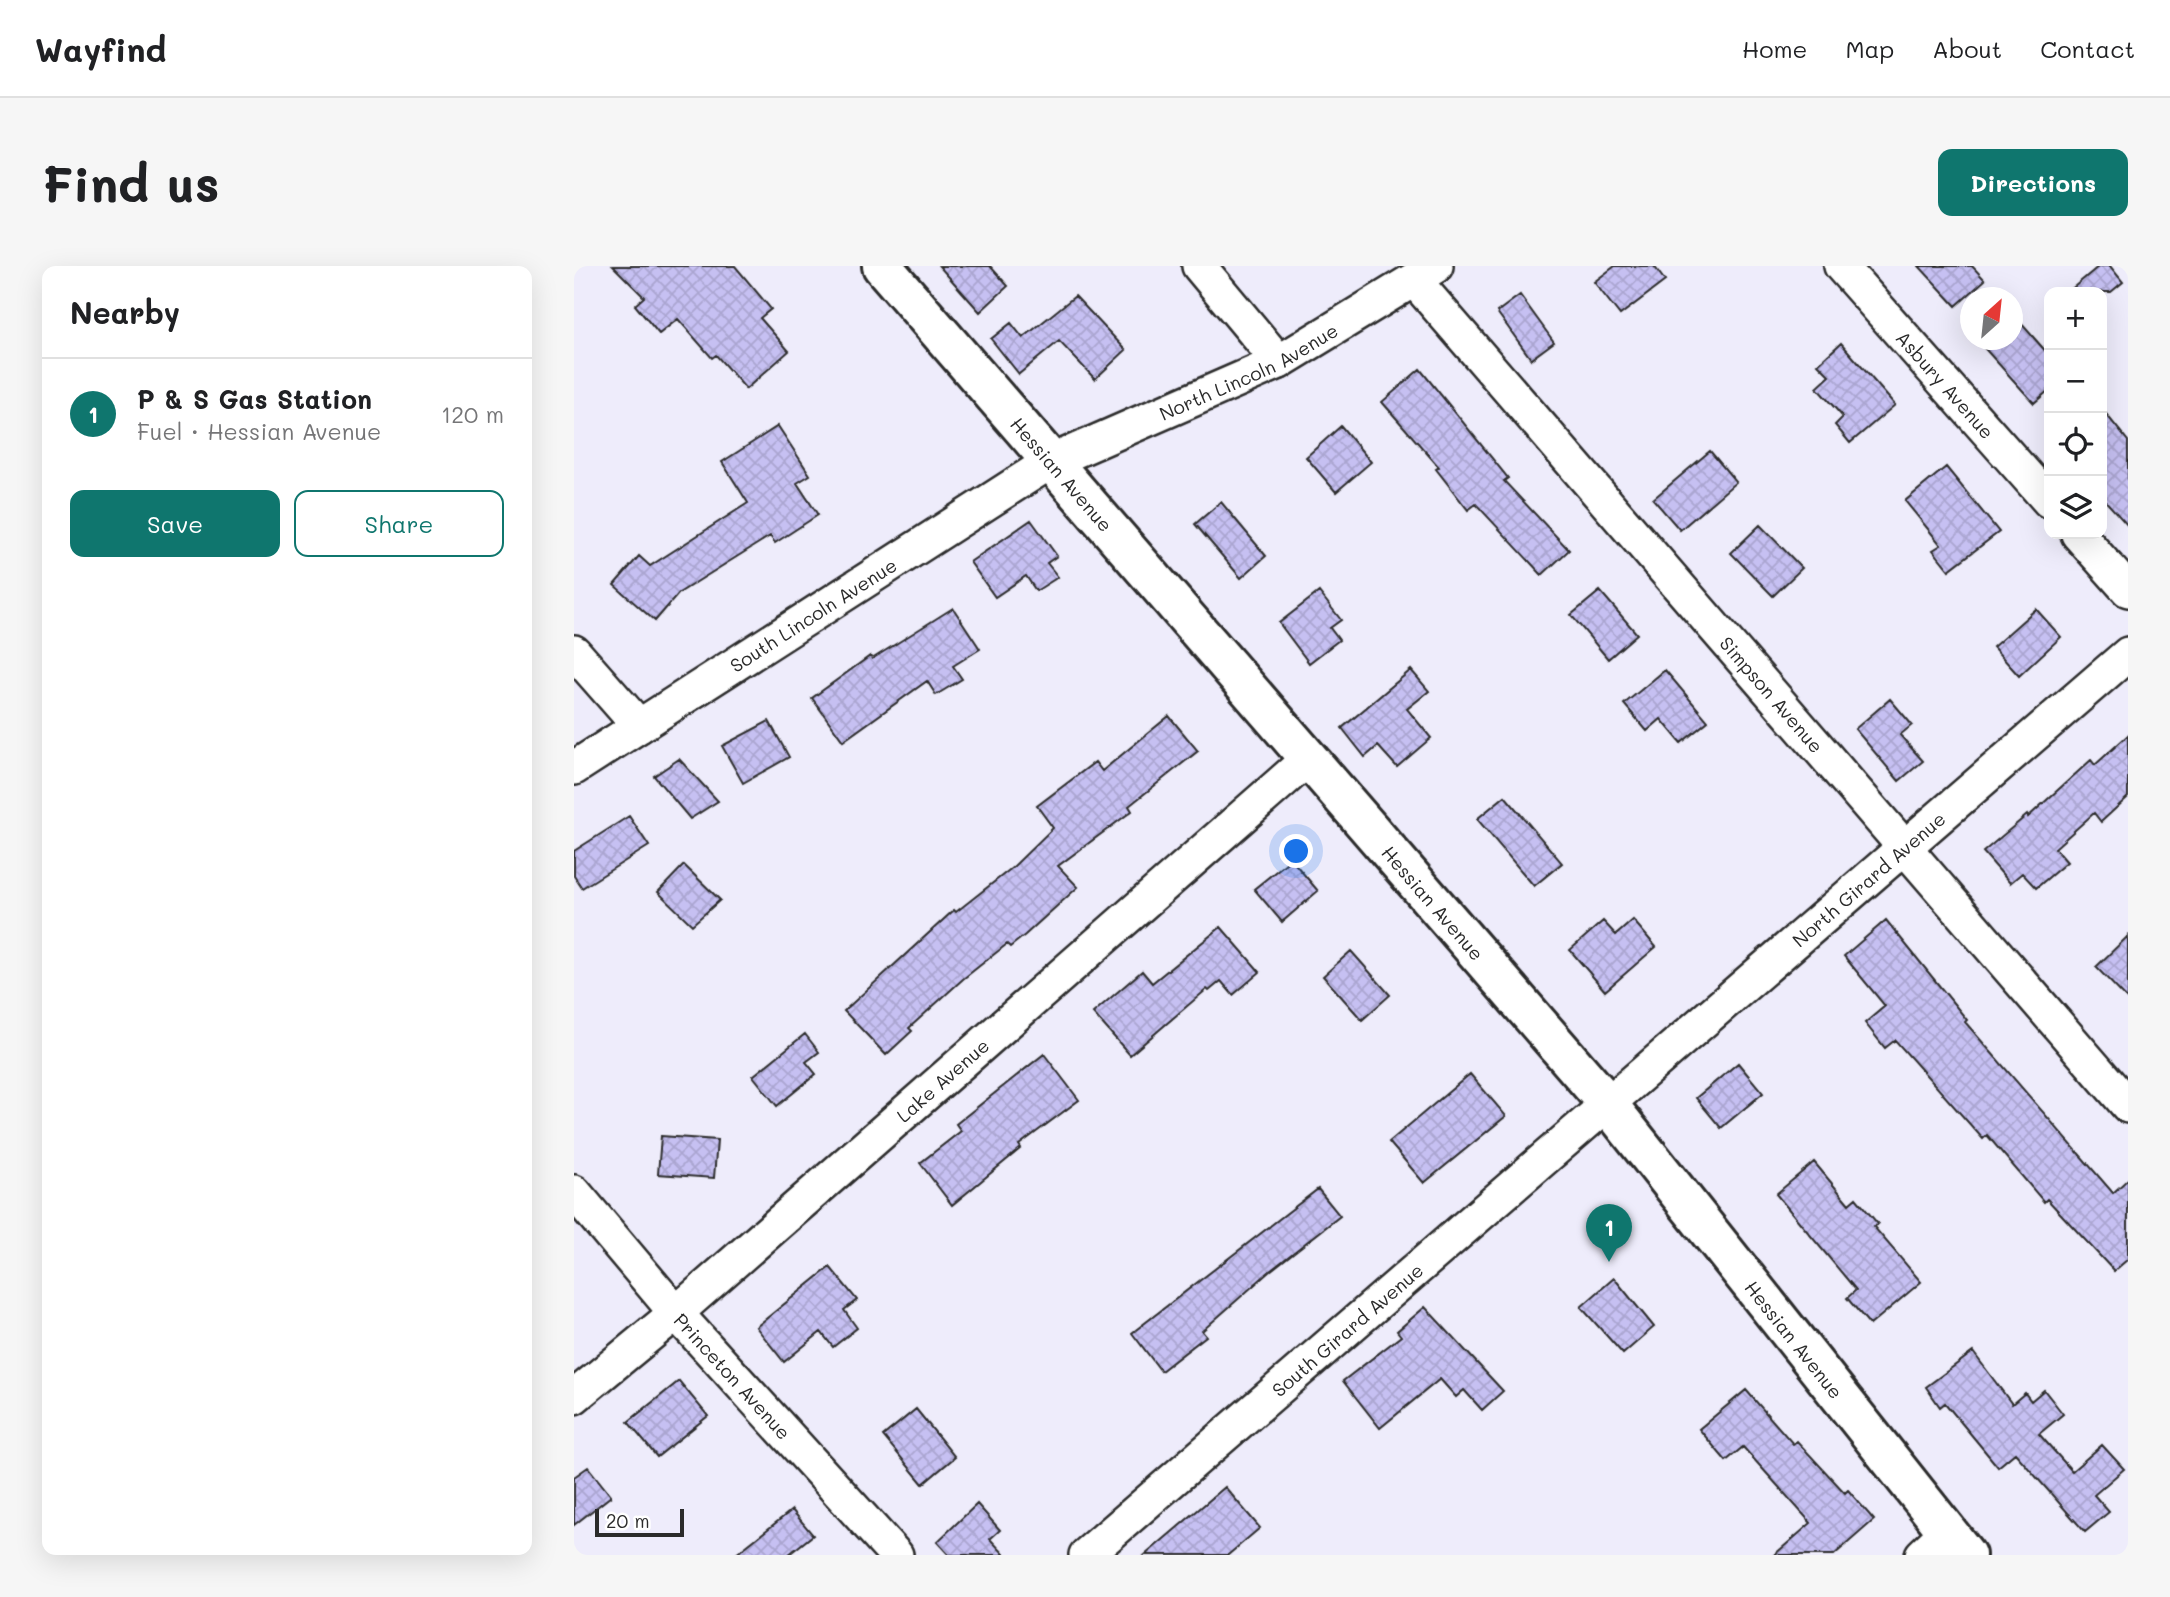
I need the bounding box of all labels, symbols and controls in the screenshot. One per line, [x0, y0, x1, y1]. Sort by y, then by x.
text: Wayfind [35, 27, 166, 70]
text: Home [1742, 33, 1807, 64]
text: Map [1845, 33, 1894, 64]
text: About [1932, 33, 2002, 64]
text: Contact [2040, 33, 2135, 64]
button: Directions [1938, 149, 2128, 216]
text: Find us [42, 151, 220, 214]
north arrow [1960, 287, 2023, 350]
map controls [2044, 287, 2107, 539]
button: + [2044, 287, 2107, 350]
text: Nearby [70, 292, 180, 332]
street label: North Lincoln Avenue [1155, 317, 1342, 425]
street label: Asbury Avenue [1891, 325, 2000, 444]
button: − [2044, 350, 2107, 413]
text: P & S Gas Station [137, 382, 372, 416]
text: 1 [88, 399, 98, 429]
text: 120 m [441, 399, 504, 429]
street label: Hessian Avenue [1006, 411, 1119, 536]
button: locate [2044, 413, 2107, 476]
text: Fuel · Hessian Avenue [137, 416, 381, 446]
button: layers [2044, 476, 2107, 539]
button: Save [70, 490, 280, 557]
button: Share [294, 490, 504, 557]
street label: South Lincoln Avenue [725, 552, 901, 677]
street label: Simpson Avenue [1715, 631, 1829, 758]
street label: North Girard Avenue [1786, 806, 1950, 952]
your location [1279, 834, 1313, 868]
street label: Hessian Avenue [1377, 840, 1490, 965]
street label: Lake Avenue [890, 1032, 994, 1127]
pin: 1 [1586, 1204, 1632, 1262]
street label: South Girard Avenue [1266, 1257, 1428, 1402]
street label: Hessian Avenue [1740, 1275, 1849, 1403]
street label: Princeton Avenue [669, 1307, 797, 1444]
scale bar [595, 1506, 684, 1538]
text: 20 m [606, 1508, 650, 1533]

